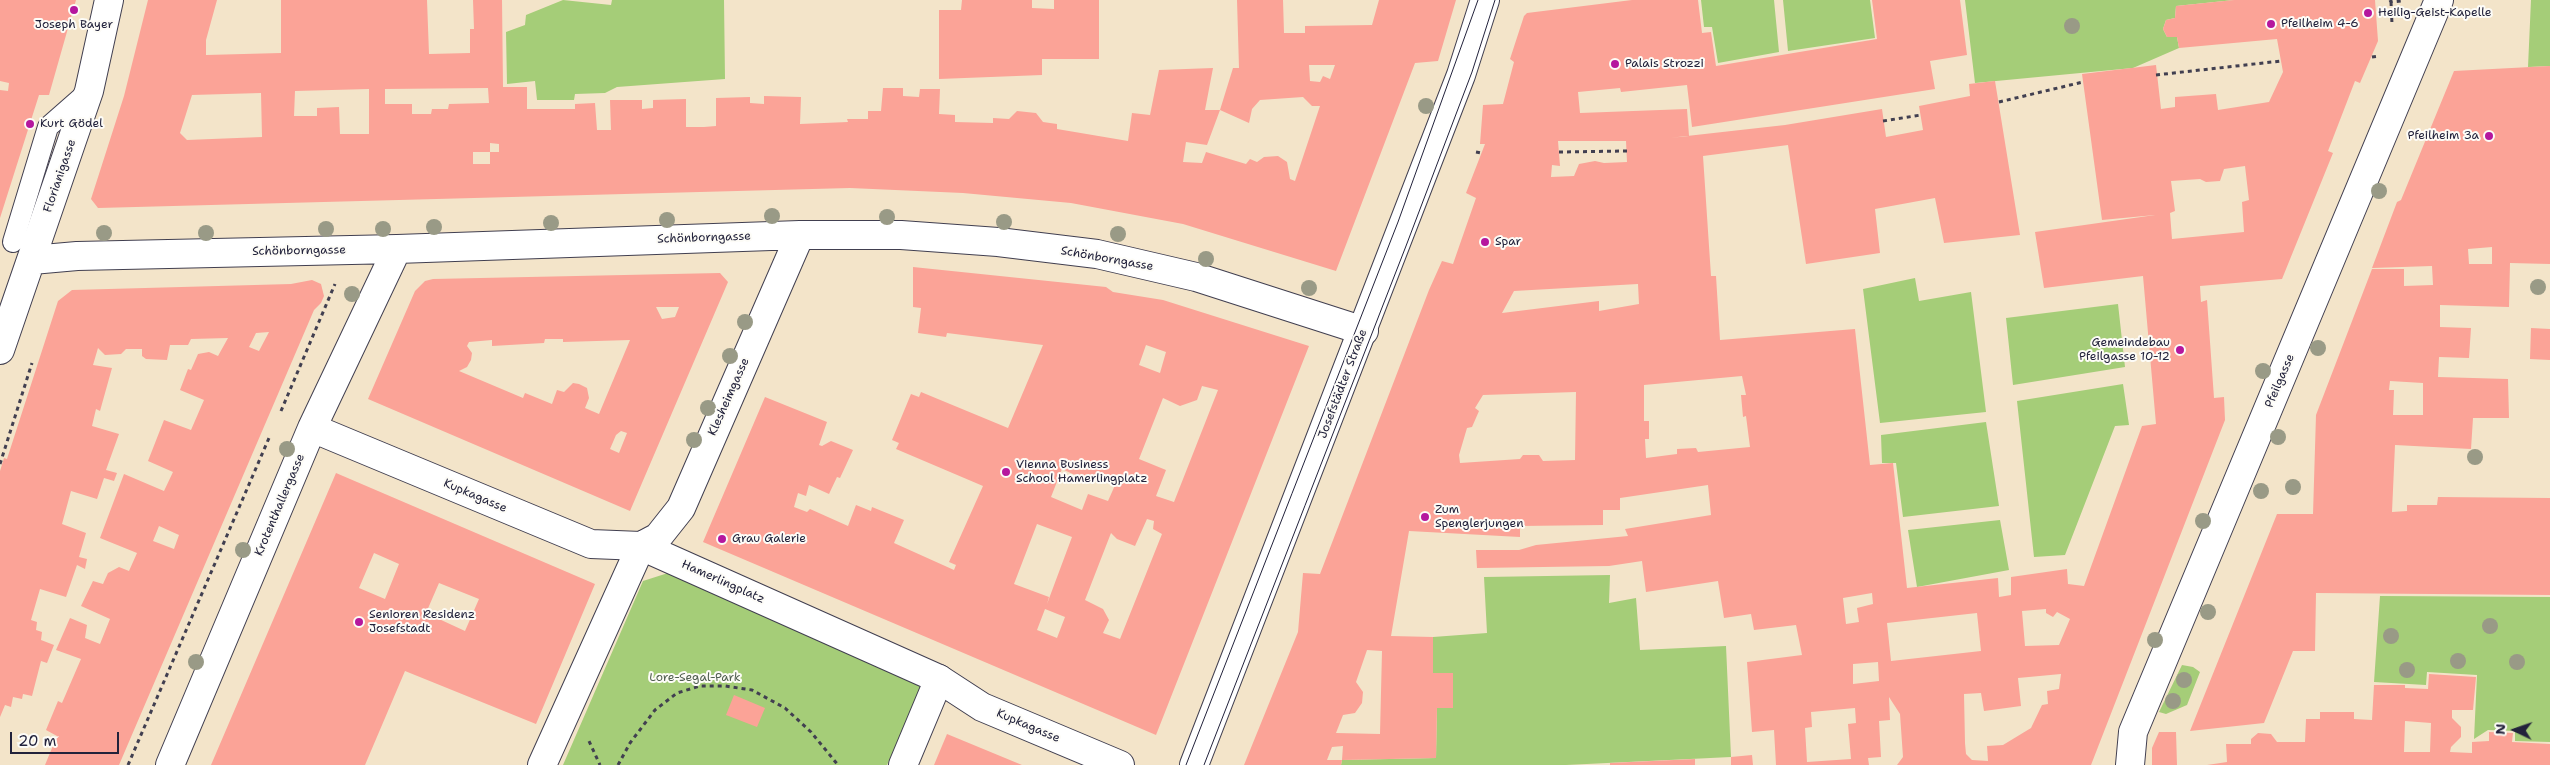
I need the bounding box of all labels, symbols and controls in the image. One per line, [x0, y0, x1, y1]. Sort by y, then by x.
marker: Joseph Bayer [68, 4, 80, 16]
place label: Heilig-Geist-Kapelle [2378, 6, 2492, 20]
marker: Heilig-Geist-Kapelle [2362, 7, 2374, 19]
place label: Pfeilheim 4-6 [2281, 17, 2359, 31]
place label: Joseph Bayer [35, 18, 113, 32]
marker: Pfeilheim 4-6 [2265, 18, 2277, 30]
place label: Palais Strozzi [1625, 57, 1704, 71]
marker: Palais Strozzi [1609, 58, 1621, 70]
place label: Kurt Gödel [40, 117, 103, 131]
marker: Kurt Gödel [24, 118, 36, 130]
place label: Pfeilheim 3a [2407, 129, 2479, 143]
marker: Pfeilheim 3a [2483, 130, 2495, 142]
street label: Florianigasse [41, 137, 79, 215]
street label: Schönborngasse [657, 229, 751, 247]
place label: Spar [1495, 235, 1521, 249]
marker: Spar [1479, 236, 1491, 248]
street label: Schönborngasse [252, 243, 346, 259]
street label: Schönborngasse [1060, 244, 1154, 274]
street label: Josefstädter Straße [1315, 327, 1371, 441]
place label: Gemeindebau Pfeilgasse 10-12 [2079, 336, 2170, 364]
marker: Gemeindebau Pfeilgasse 10-12 [2174, 344, 2186, 356]
street label: Pfeilgasse [2262, 352, 2298, 410]
street label: Klesheimgasse [705, 356, 753, 438]
street label: Krotenthallergasse [252, 452, 308, 558]
place label: Vienna Business School Hamerlingplatz [1016, 458, 1147, 486]
marker: Vienna Business School Hamerlingplatz [1000, 466, 1012, 478]
street label: Kupkagasse [441, 476, 509, 516]
place label: Zum Spenglerjungen [1435, 503, 1523, 531]
marker: Zum Spenglerjungen [1419, 511, 1431, 523]
place label: Grau Galerie [732, 532, 806, 546]
marker: Grau Galerie [716, 533, 728, 545]
street label: Hamerlingplatz [679, 557, 767, 607]
place label: Senioren Residenz Josefstadt [369, 608, 475, 636]
marker: Senioren Residenz Josefstadt [353, 616, 365, 628]
park label: Lore-Segal-Park [649, 671, 741, 685]
north arrow [2490, 705, 2540, 755]
street label: Kupkagasse [994, 706, 1062, 746]
scale bar [12, 722, 121, 754]
text: N [2491, 723, 2509, 735]
text: 20 m [18, 731, 57, 751]

